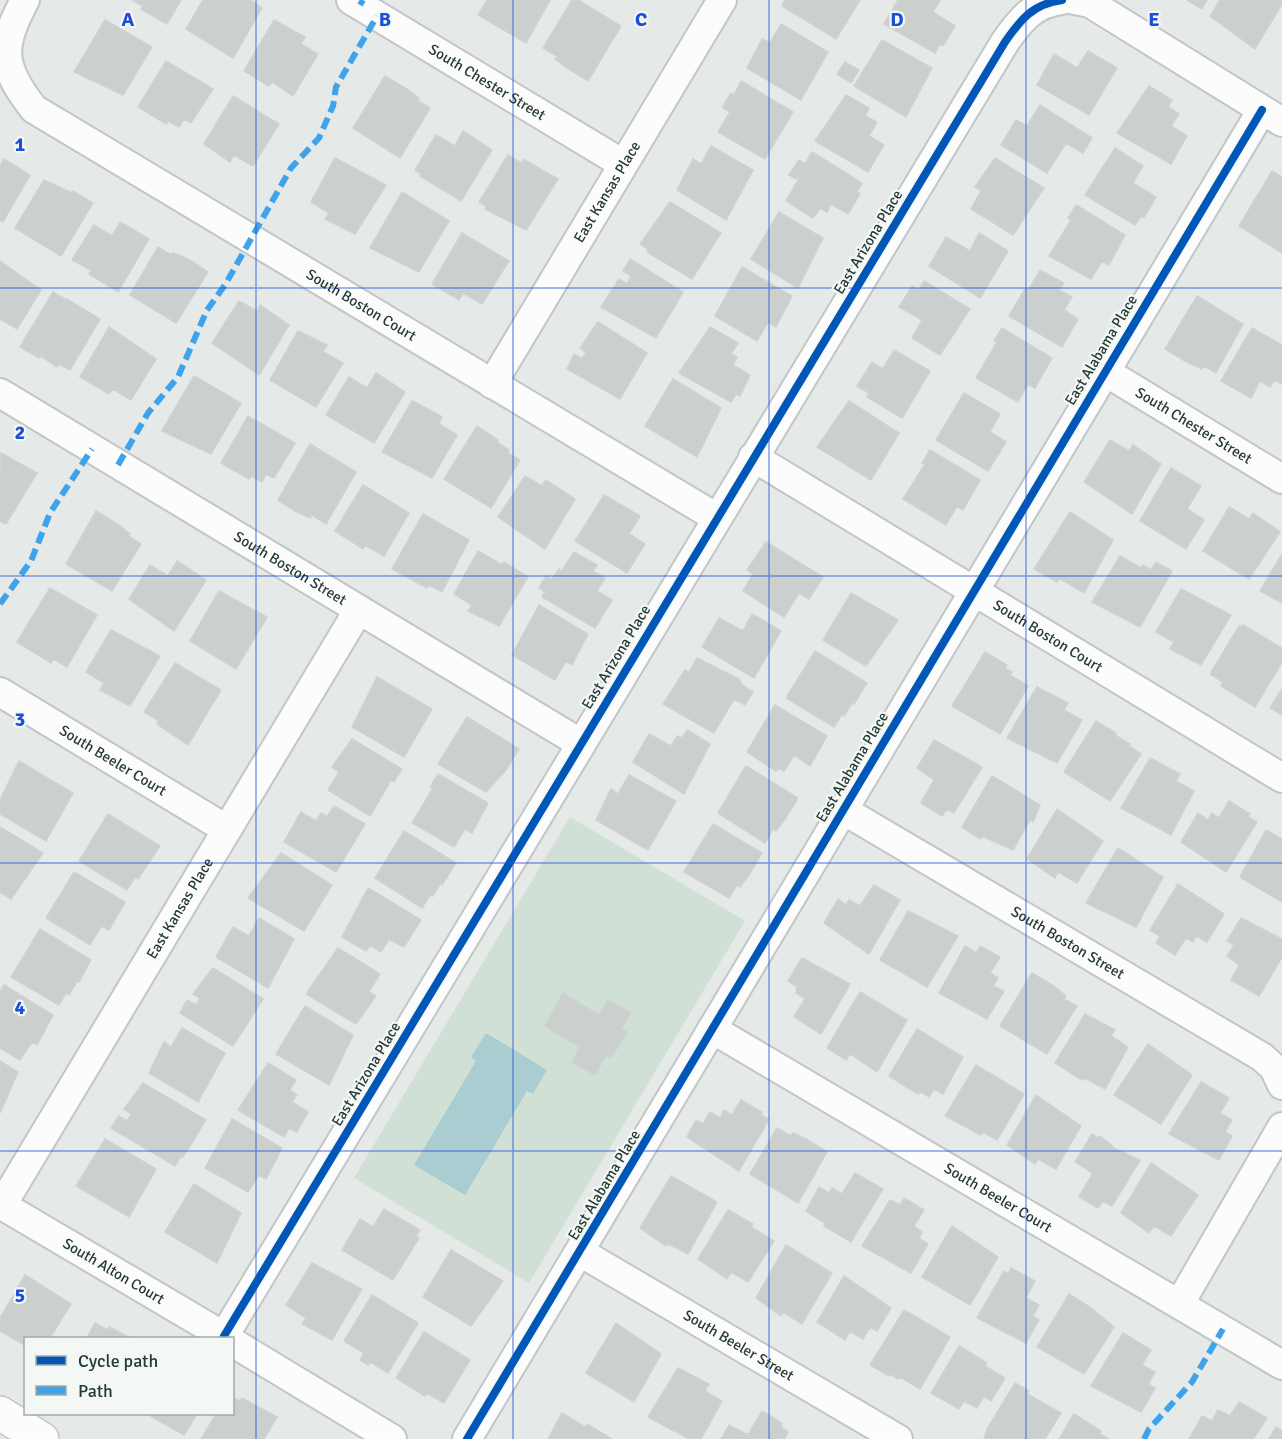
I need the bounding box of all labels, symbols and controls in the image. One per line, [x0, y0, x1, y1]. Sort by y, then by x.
text: A [122, 7, 135, 32]
text: B [379, 7, 391, 32]
text: C [635, 7, 647, 32]
text: D [890, 7, 904, 32]
text: E [1148, 7, 1160, 32]
street label: South Chester Street [426, 40, 549, 124]
text: 1 [15, 132, 26, 157]
street label: East Kansas Place [570, 138, 644, 246]
street label: East Arizona Place [830, 187, 906, 297]
street label: South Boston Court [303, 265, 420, 345]
street label: East Alabama Place [1061, 292, 1141, 408]
street label: South Chester Street [1132, 383, 1255, 468]
text: 2 [15, 420, 25, 445]
street label: South Boston Street [231, 527, 350, 609]
street label: South Boston Court [990, 596, 1106, 676]
street label: East Arizona Place [578, 602, 654, 712]
text: 3 [15, 707, 25, 732]
street label: East Alabama Place [812, 709, 892, 825]
street label: South Beeler Court [56, 721, 170, 800]
street label: East Kansas Place [143, 854, 217, 962]
street label: South Boston Street [1008, 902, 1128, 983]
text: 4 [15, 995, 26, 1020]
street label: East Arizona Place [328, 1019, 404, 1129]
street label: East Alabama Place [564, 1127, 644, 1243]
street label: South Beeler Court [941, 1159, 1055, 1236]
street label: South Alton Court [60, 1234, 168, 1308]
text: 5 [15, 1283, 25, 1308]
street label: South Beeler Street [680, 1306, 797, 1385]
legend [24, 1337, 234, 1415]
text: Cycle path [78, 1350, 158, 1372]
text: Path [78, 1380, 113, 1402]

